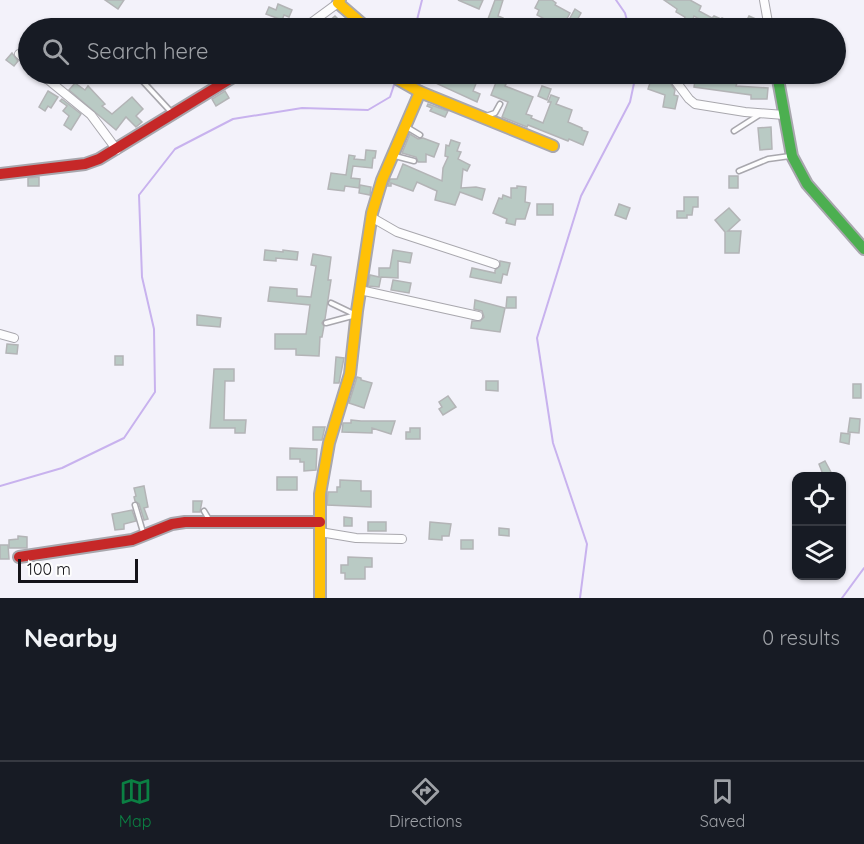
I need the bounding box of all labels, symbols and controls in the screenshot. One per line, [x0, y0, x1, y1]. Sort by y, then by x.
search box [18, 18, 846, 84]
icon: search [39, 35, 72, 68]
text: Search here [87, 37, 208, 65]
map controls [792, 472, 846, 580]
button: locate [792, 472, 846, 526]
button: layers [792, 526, 846, 580]
scale bar [18, 556, 138, 584]
text: 100 m [27, 559, 71, 579]
text: Nearby [24, 621, 118, 654]
text: 0 results [762, 625, 840, 650]
tab: Map [119, 775, 152, 831]
tab: Directions [389, 775, 462, 831]
tab: Saved [700, 775, 745, 831]

